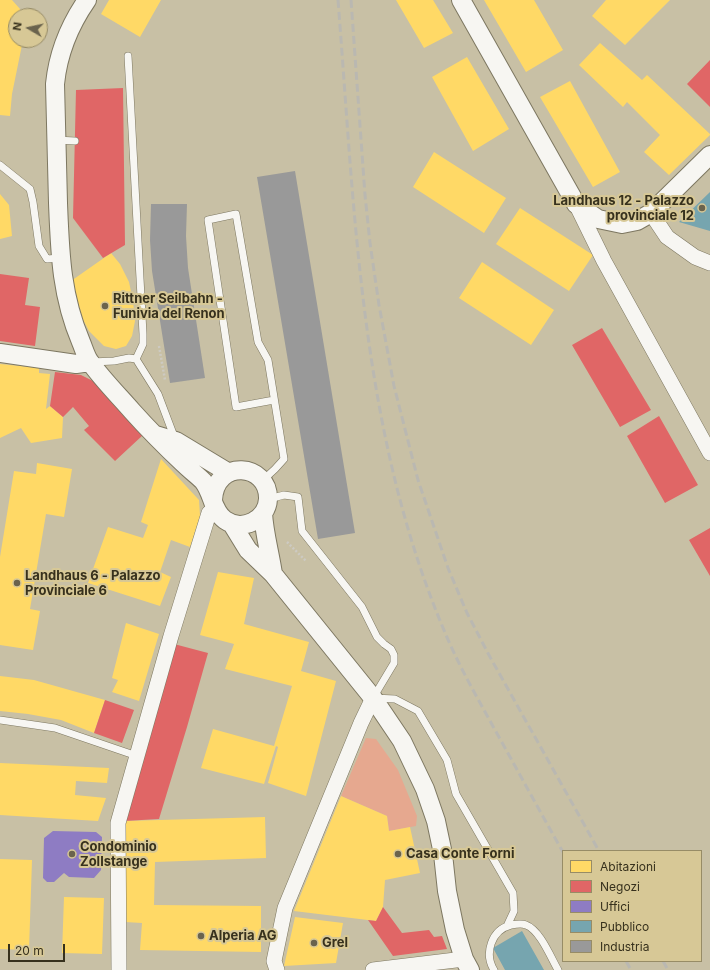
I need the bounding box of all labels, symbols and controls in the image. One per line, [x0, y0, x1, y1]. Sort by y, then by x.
north arrow [8, 8, 48, 48]
text: N [10, 21, 25, 32]
place label: Landhaus 12 - Palazzo provinciale 12 [553, 193, 694, 224]
marker: Landhaus 12 - Palazzo provinciale 12 [697, 203, 707, 213]
place label: Rittner Seilbahn - Funivia del Renon [113, 291, 225, 322]
marker: Rittner Seilbahn - Funivia del Renon [100, 301, 110, 311]
place label: Landhaus 6 - Palazzo Provinciale 6 [25, 568, 160, 599]
marker: Landhaus 6 - Palazzo Provinciale 6 [12, 578, 22, 588]
place label: Condominio Zollstange [80, 839, 157, 870]
place label: Casa Conte Forni [406, 846, 514, 862]
marker: Condominio Zollstange [67, 849, 77, 859]
marker: Casa Conte Forni [393, 849, 403, 859]
legend [562, 850, 702, 962]
text: Abitazioni [600, 859, 656, 874]
text: Negozi [600, 879, 640, 894]
text: Uffici [600, 899, 630, 914]
text: Pubblico [600, 919, 649, 934]
place label: Alperia AG [209, 928, 277, 944]
marker: Alperia AG [196, 931, 206, 941]
place label: Grel [322, 935, 348, 951]
scale bar [10, 936, 67, 962]
marker: Grel [309, 938, 319, 948]
text: Industria [600, 939, 649, 954]
text: 20 m [15, 943, 44, 958]

